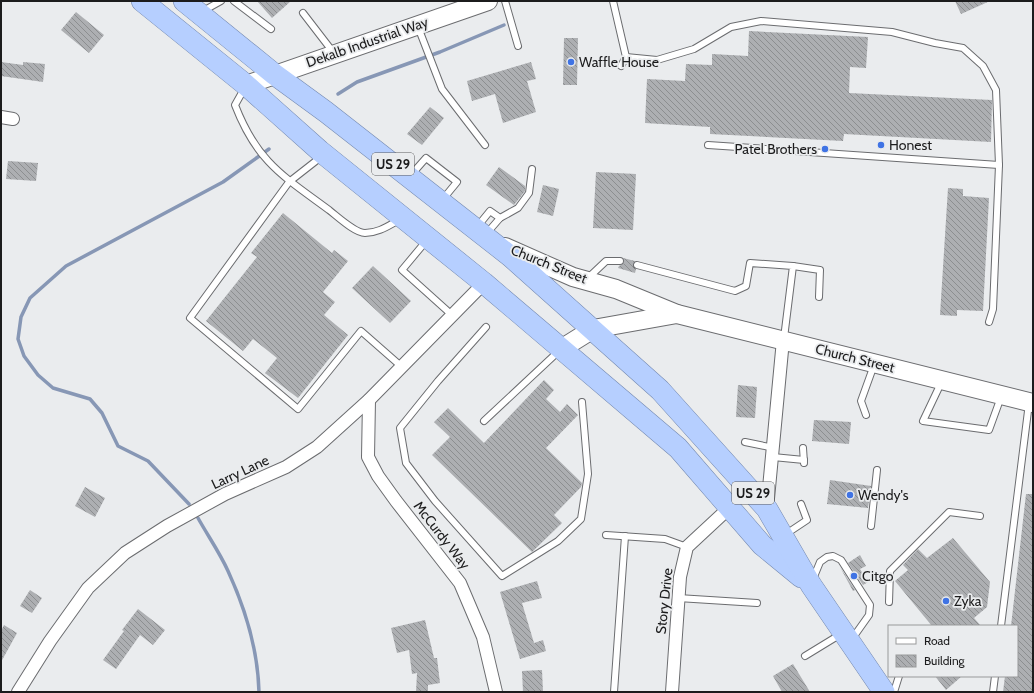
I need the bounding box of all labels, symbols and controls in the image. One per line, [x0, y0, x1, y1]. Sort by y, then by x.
street label: Dekalb Industrial Way [304, 13, 430, 71]
place label: Waffle House [579, 53, 659, 71]
marker: Waffle House [566, 57, 576, 67]
place label: Honest [889, 136, 932, 154]
place label: Patel Brothers [735, 140, 817, 158]
marker: Honest [876, 140, 886, 150]
marker: Patel Brothers [820, 144, 830, 154]
road number: US 29 [372, 153, 414, 175]
street label: Church Street [508, 241, 590, 288]
street label: Church Street [814, 339, 897, 377]
street label: Larry Lane [208, 451, 272, 493]
road number: US 29 [732, 482, 774, 504]
place label: Wendy's [858, 486, 909, 504]
marker: Wendy's [845, 490, 855, 500]
street label: McCurdy Way [410, 497, 474, 573]
street label: Story Drive [652, 567, 676, 635]
place label: Citgo [862, 567, 894, 585]
marker: Citgo [849, 571, 859, 581]
place label: Zyka [954, 592, 982, 610]
marker: Zyka [941, 596, 951, 606]
legend [888, 625, 1018, 677]
text: Road [924, 633, 950, 648]
text: Building [924, 653, 966, 668]

